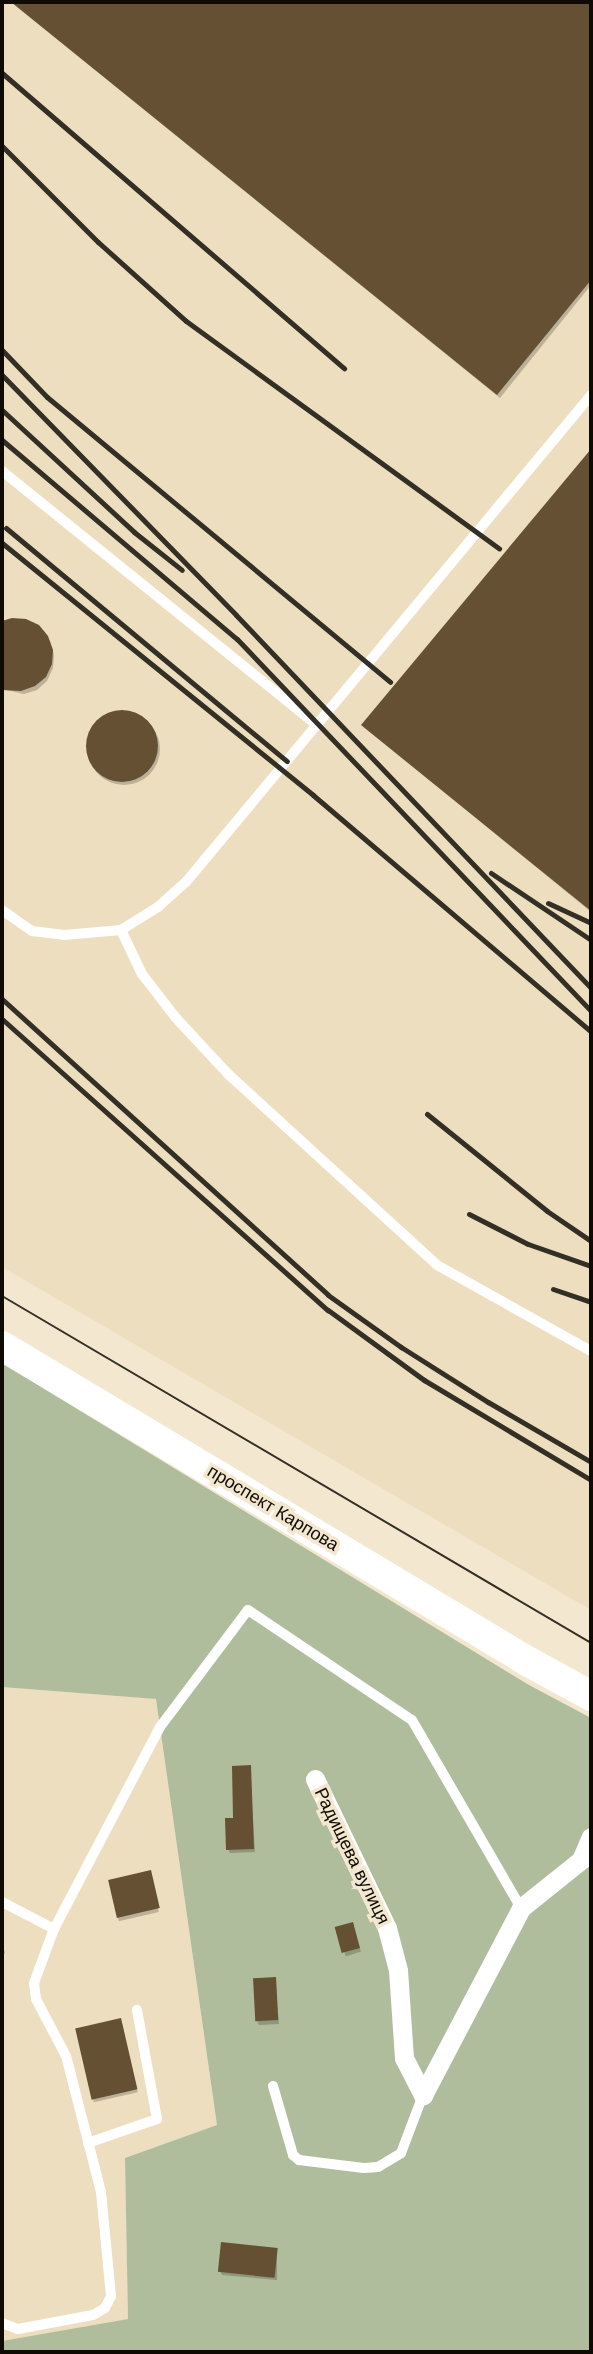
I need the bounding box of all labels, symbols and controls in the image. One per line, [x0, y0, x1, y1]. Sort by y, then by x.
street label: проспект Карпова [203, 1460, 343, 1556]
street label: Радищева вулиця [310, 1784, 394, 1928]

